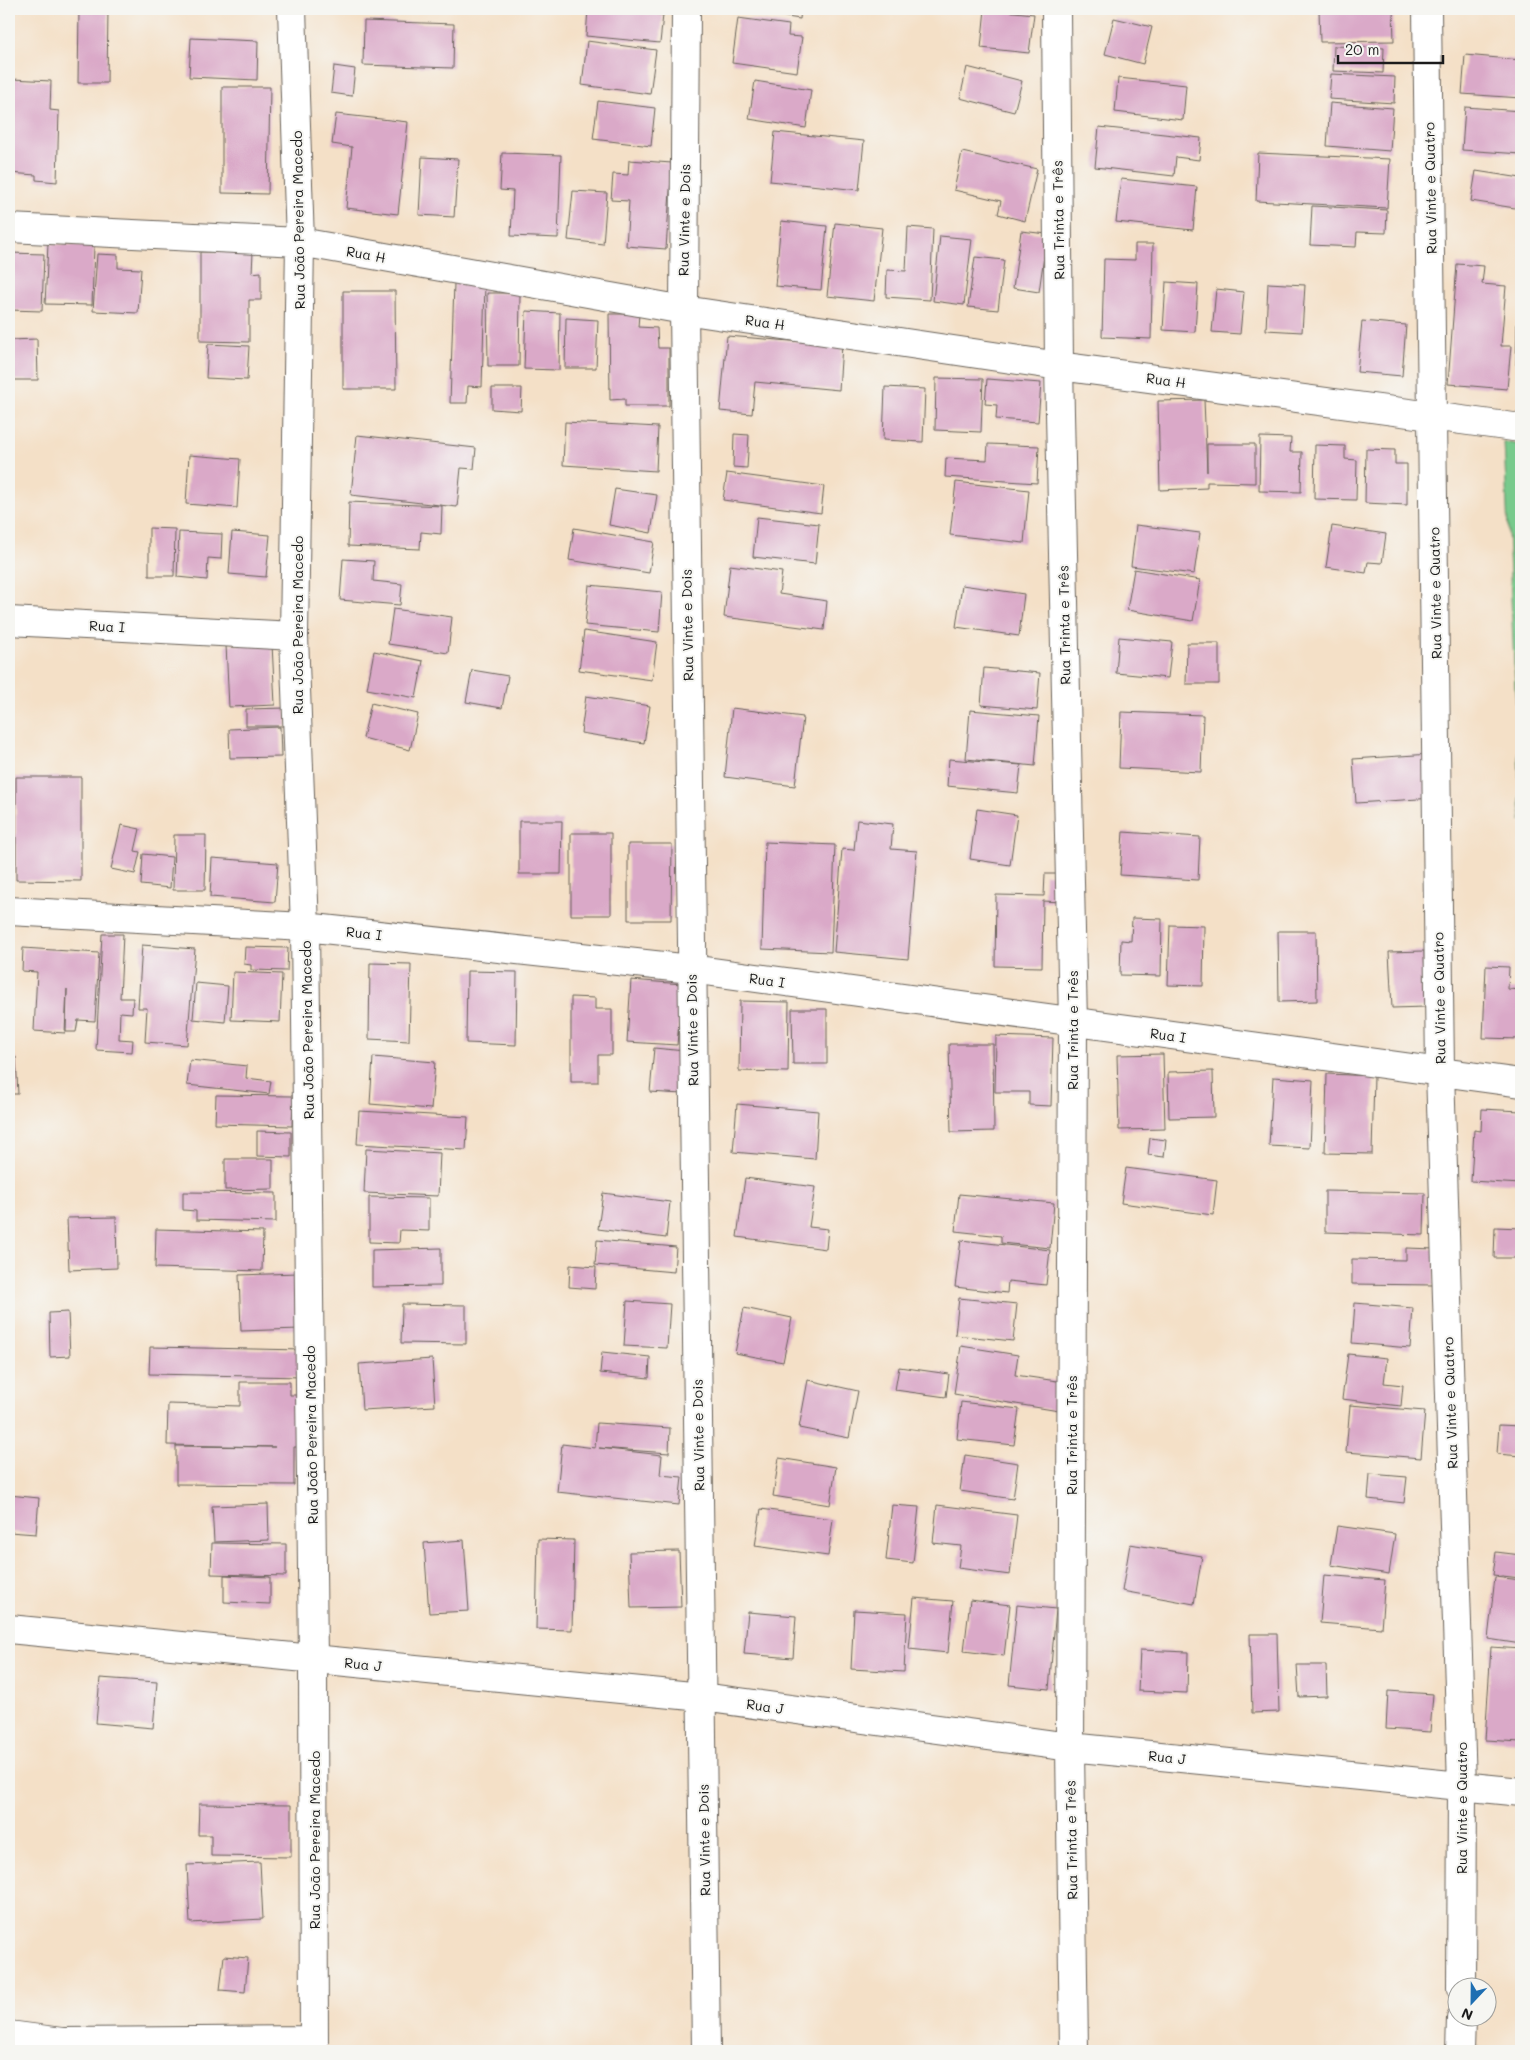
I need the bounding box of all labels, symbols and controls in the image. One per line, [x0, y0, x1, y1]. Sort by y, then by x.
scale bar [1338, 32, 1442, 64]
text: 20 m [1345, 39, 1379, 59]
street label: Rua Vinte e Quatro [1419, 122, 1441, 254]
street label: Rua João Pereira Macedo [287, 130, 309, 310]
street label: Rua Trinta e Três [1047, 160, 1069, 280]
street label: Rua Vinte e Dois [674, 164, 694, 276]
street label: Rua H [345, 241, 387, 267]
street label: Rua H [744, 310, 786, 334]
street label: Rua H [1145, 368, 1187, 392]
street label: Rua Vinte e Quatro [1424, 527, 1446, 659]
street label: Rua João Pereira Macedo [288, 536, 307, 714]
street label: Rua Trinta e Três [1053, 565, 1075, 685]
street label: Rua Vinte e Dois [677, 569, 697, 681]
street label: Rua I [89, 616, 125, 636]
street label: Rua I [345, 922, 383, 944]
street label: Rua Vinte e Quatro [1428, 932, 1450, 1064]
street label: Rua João Pereira Macedo [296, 940, 318, 1120]
street label: Rua I [748, 968, 786, 992]
street label: Rua Trinta e Três [1063, 970, 1082, 1090]
street label: Rua Vinte e Dois [682, 974, 702, 1086]
street label: Rua I [1149, 1023, 1187, 1047]
street label: Rua Vinte e Quatro [1438, 1337, 1462, 1469]
street label: Rua João Pereira Macedo [300, 1345, 322, 1525]
street label: Rua Trinta e Três [1062, 1375, 1081, 1495]
street label: Rua Vinte e Dois [688, 1379, 708, 1491]
street label: Rua J [343, 1653, 383, 1675]
street label: Rua J [745, 1694, 785, 1718]
street label: Rua Vinte e Quatro [1452, 1742, 1471, 1874]
street label: Rua J [1147, 1746, 1187, 1768]
street label: Rua João Pereira Macedo [305, 1751, 324, 1929]
street label: Rua Trinta e Três [1060, 1780, 1082, 1900]
street label: Rua Vinte e Dois [694, 1784, 714, 1896]
north arrow [1448, 1978, 1498, 2028]
text: N [1458, 2004, 1475, 2025]

